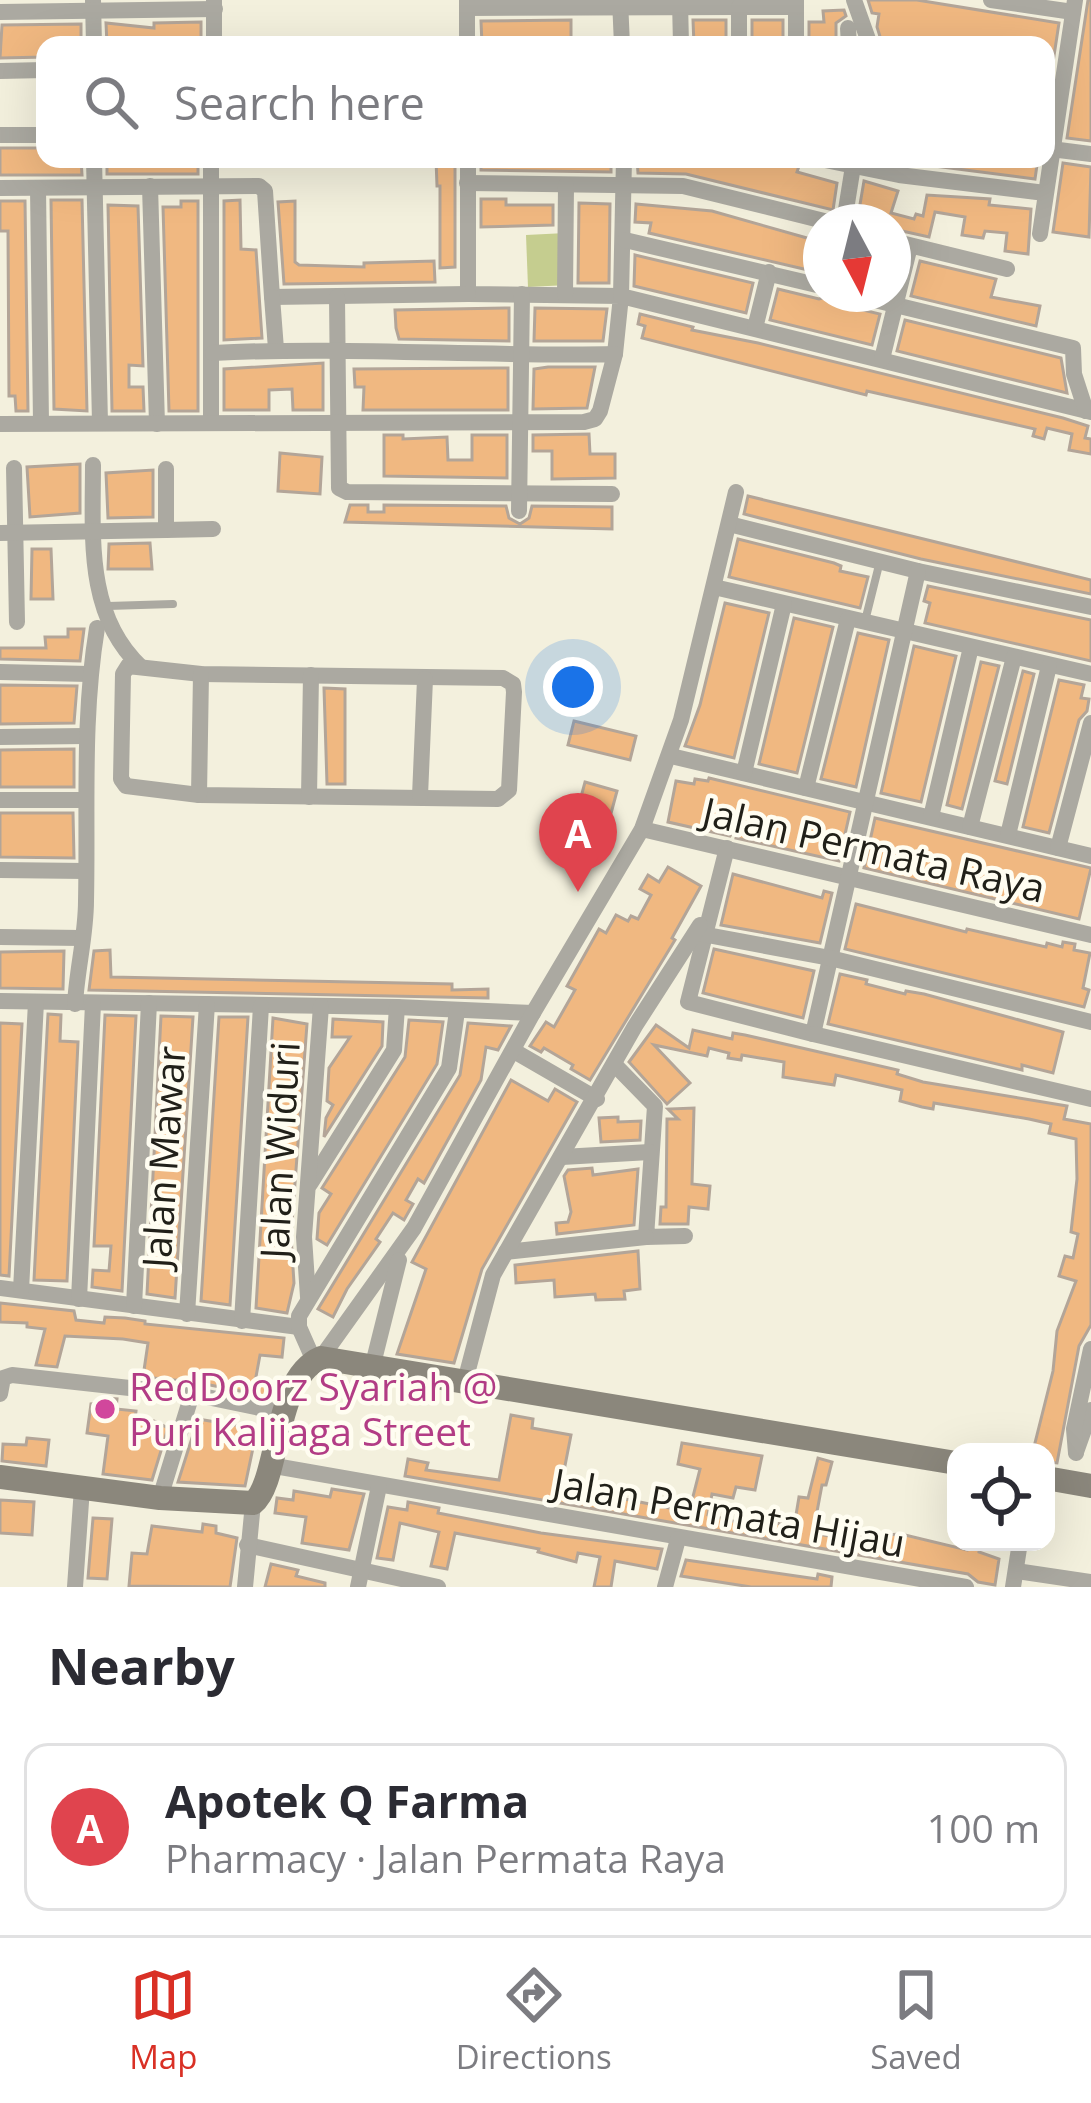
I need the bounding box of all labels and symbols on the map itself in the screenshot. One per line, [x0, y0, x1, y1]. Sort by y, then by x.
north arrow [803, 204, 911, 312]
your location [543, 657, 603, 717]
street label: Jalan Permata Raya [694, 783, 1051, 914]
pin: A [539, 793, 617, 892]
street label: Jalan Widuri [246, 1040, 311, 1264]
street label: Jalan Mawar [128, 1044, 197, 1274]
place label: RedDoorz Syariah @ Puri Kalijaga Street [129, 1359, 497, 1457]
marker: RedDoorz Syariah @ Puri Kalijaga Street [92, 1396, 118, 1422]
street label: Jalan Permata Hijau [545, 1454, 909, 1569]

